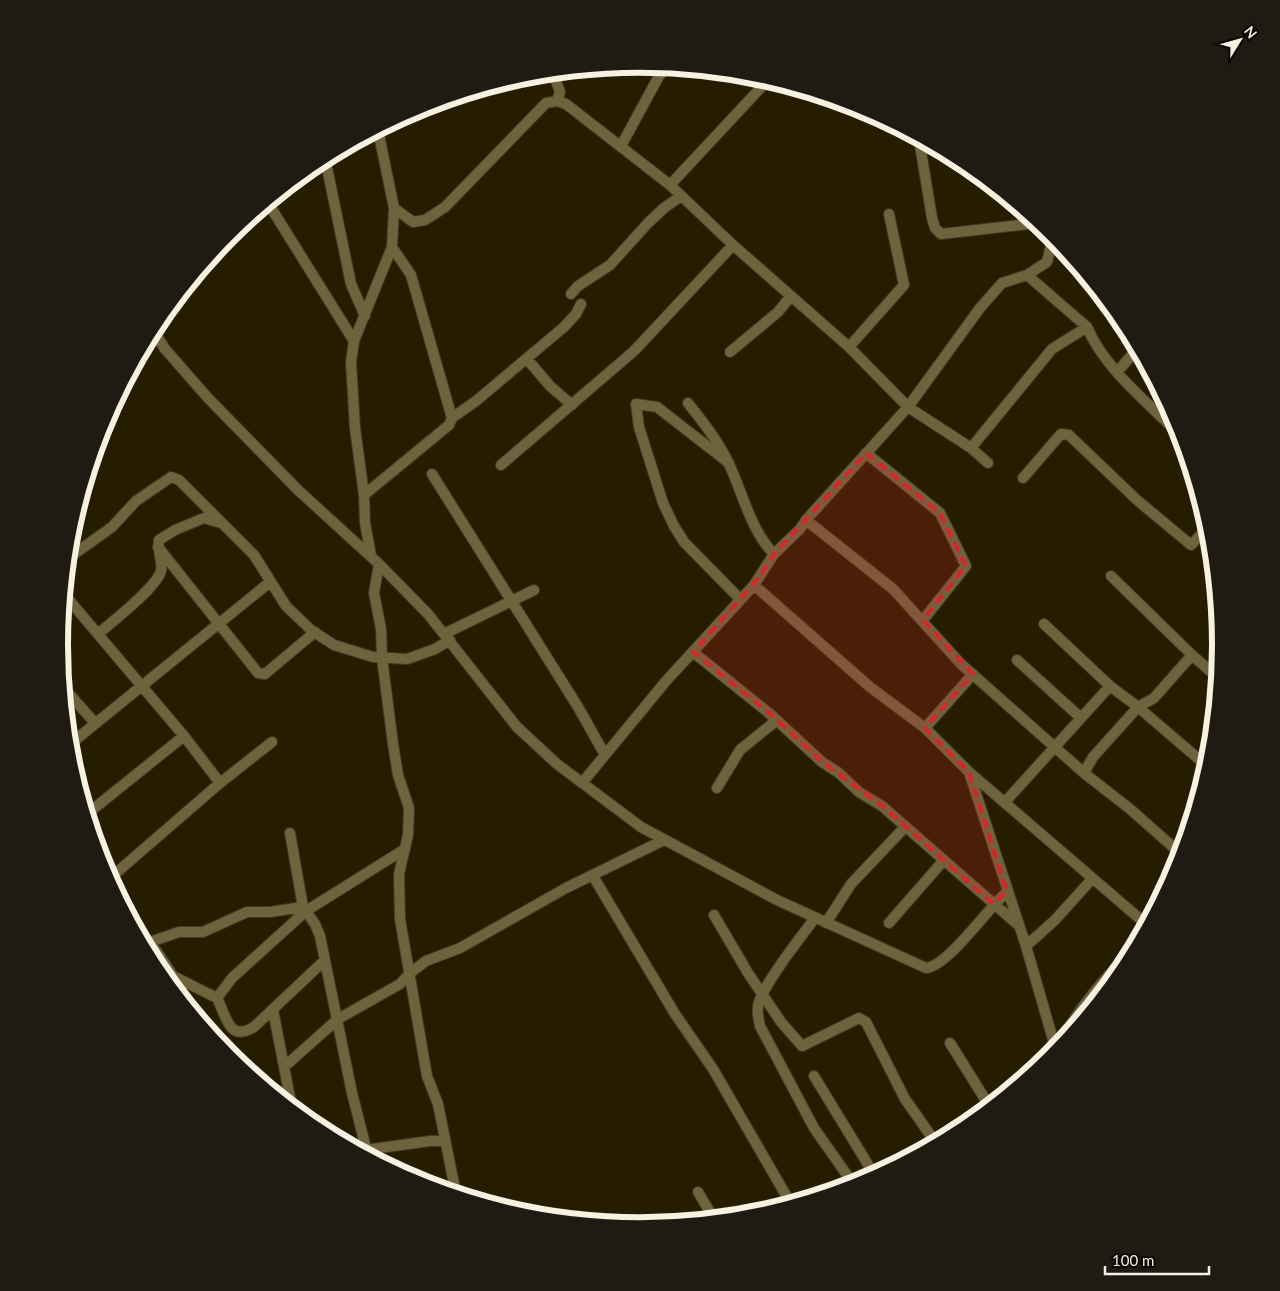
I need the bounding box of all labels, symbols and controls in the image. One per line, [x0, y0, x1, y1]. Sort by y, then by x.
north arrow [1215, 15, 1265, 65]
text: N [1241, 22, 1261, 41]
scale bar [1105, 1244, 1209, 1276]
text: 100 m [1112, 1251, 1154, 1269]

